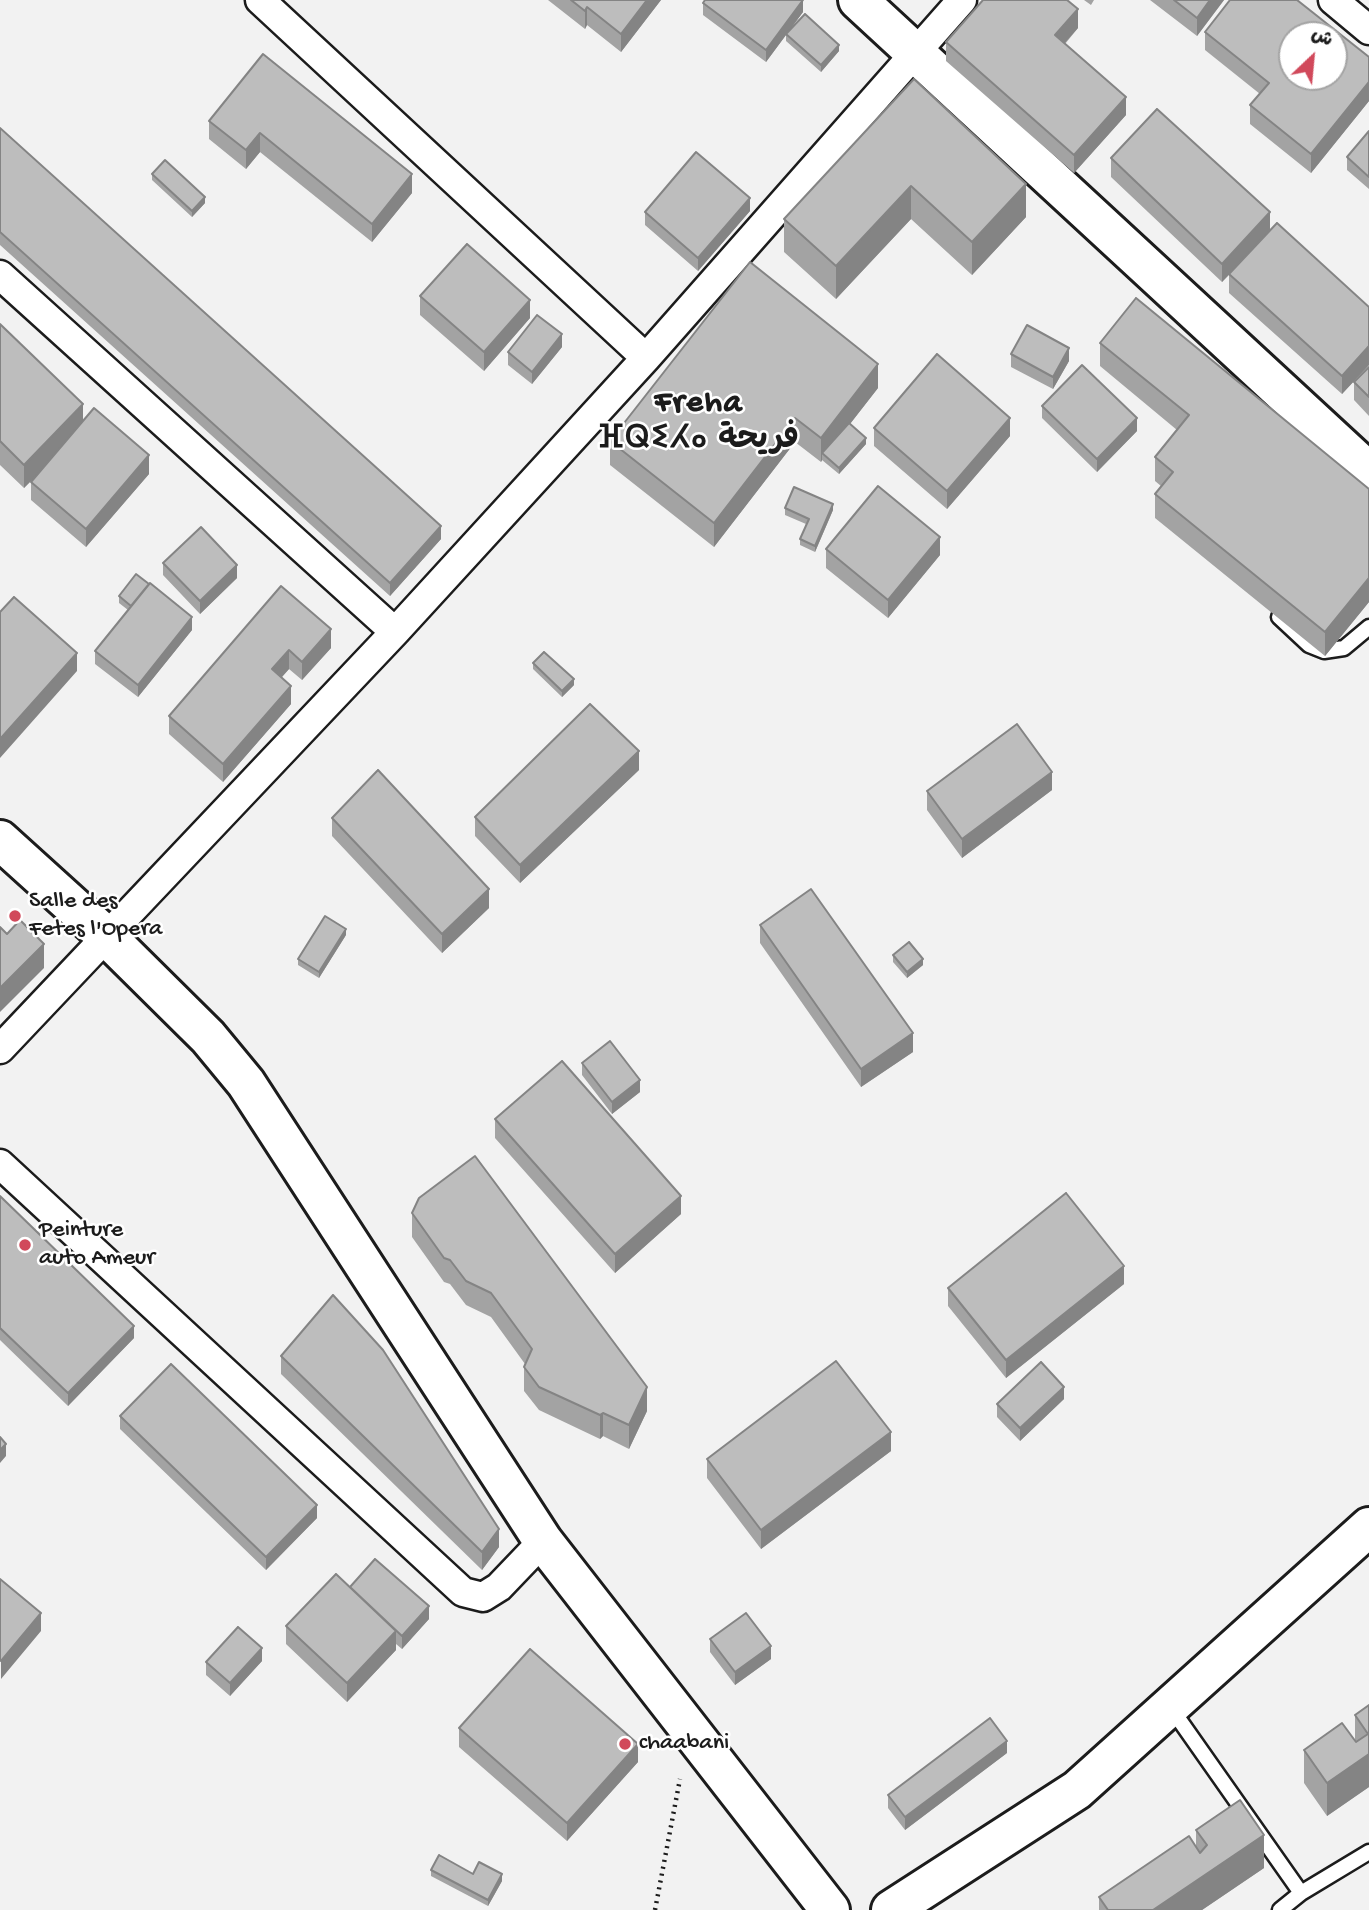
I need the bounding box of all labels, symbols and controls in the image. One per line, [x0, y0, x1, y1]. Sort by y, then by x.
north arrow [1278, 21, 1348, 91]
text: ش [1307, 24, 1336, 53]
district label: Freha ⴼⵕⵉⵃⴰ فريحة [605, 386, 793, 461]
place label: Salle des Fetes l'Opera [29, 888, 162, 944]
marker: Salle des Fetes l'Opera [7, 908, 23, 924]
place label: Peinture auto Ameur [39, 1217, 155, 1273]
marker: Peinture auto Ameur [17, 1237, 33, 1253]
place label: chaabani [639, 1730, 729, 1758]
marker: chaabani [617, 1736, 633, 1752]

